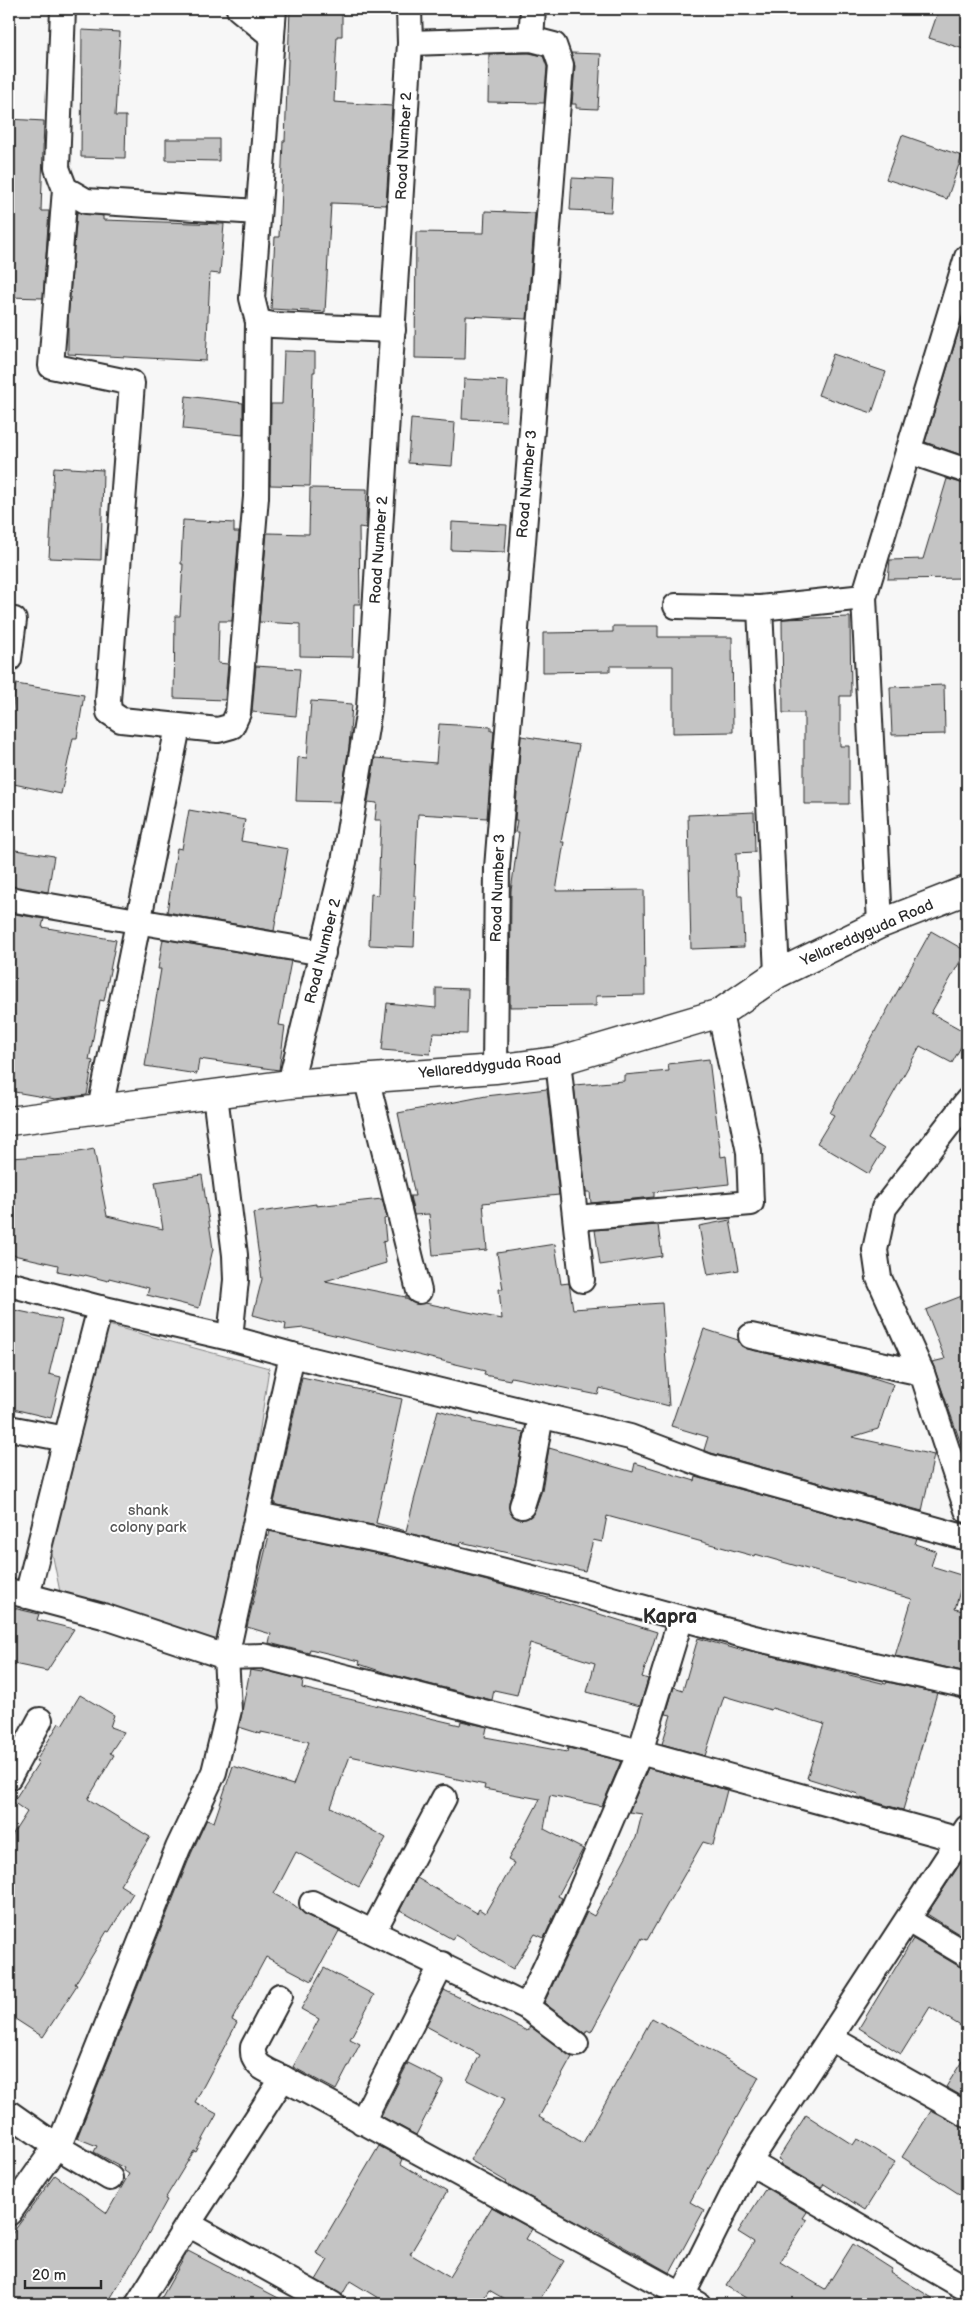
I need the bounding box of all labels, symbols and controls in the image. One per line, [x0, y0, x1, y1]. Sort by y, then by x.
street label: Road Number 2 [392, 91, 416, 201]
street label: Road Number 3 [513, 429, 541, 539]
street label: Road Number 2 [366, 495, 392, 605]
street label: Road Number 3 [487, 833, 509, 943]
street label: Yellareddyguda Road [797, 895, 936, 971]
street label: Road Number 2 [301, 896, 345, 1006]
street label: Yellareddyguda Road [417, 1049, 562, 1083]
park label: shank colony park [110, 1501, 187, 1537]
district label: Kapra [643, 1605, 697, 1629]
scale bar [25, 2258, 101, 2290]
text: 20 m [32, 2266, 66, 2285]

